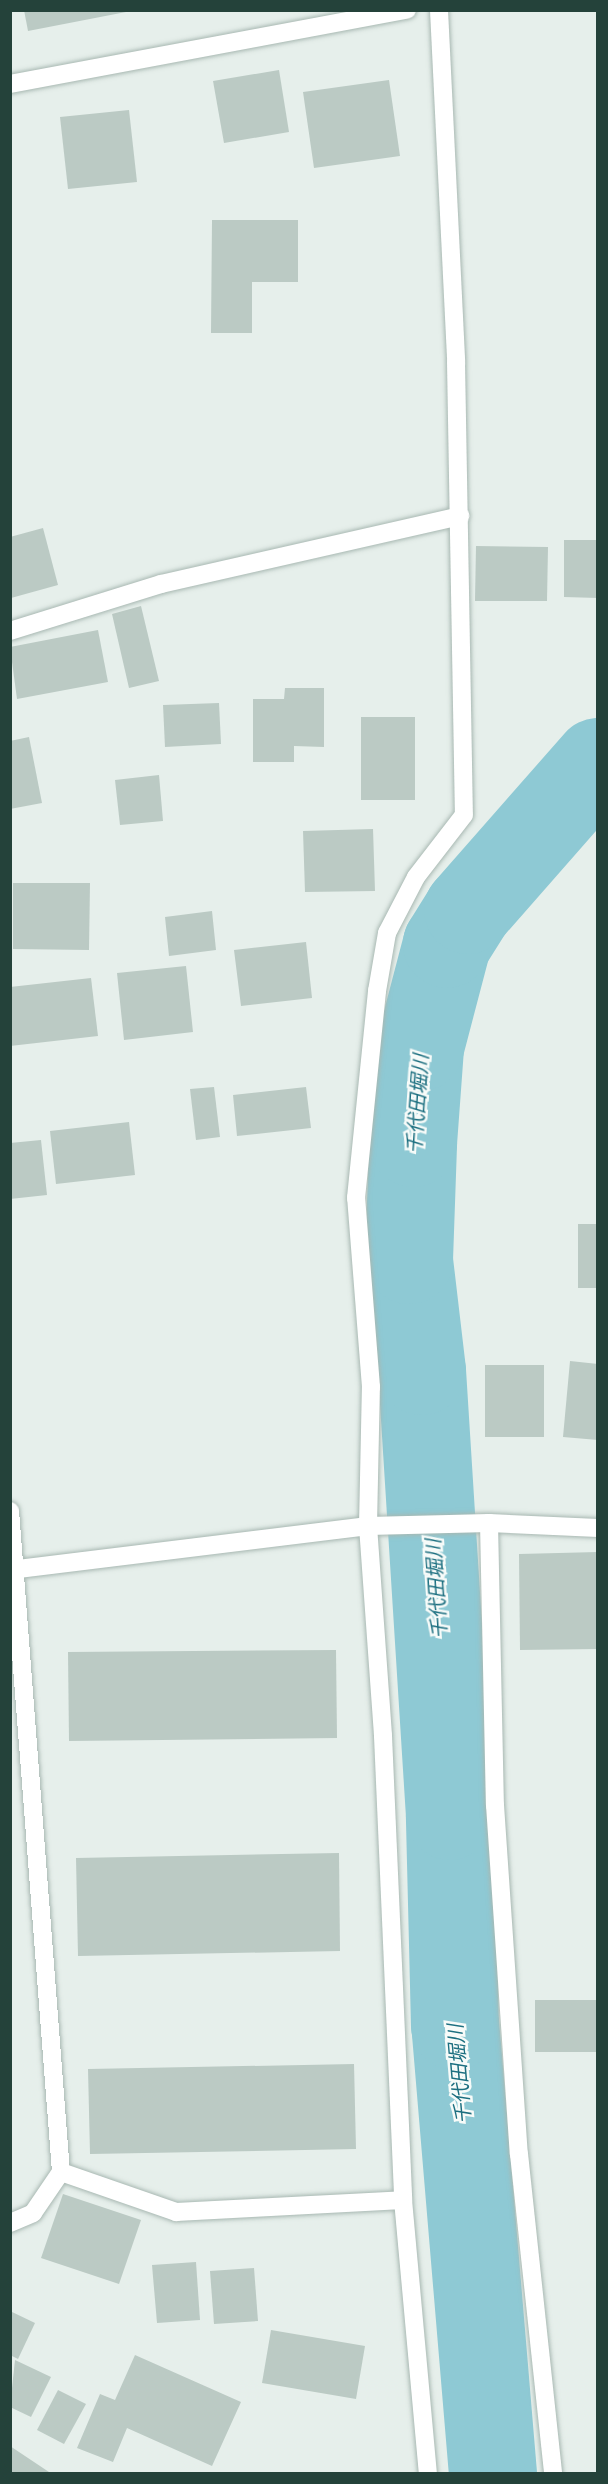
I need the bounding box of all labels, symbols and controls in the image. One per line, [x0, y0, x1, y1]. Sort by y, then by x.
water label: 千代田堀川 [402, 1053, 432, 1155]
water label: 千代田堀川 [421, 1538, 451, 1640]
water label: 千代田堀川 [443, 2023, 475, 2125]

